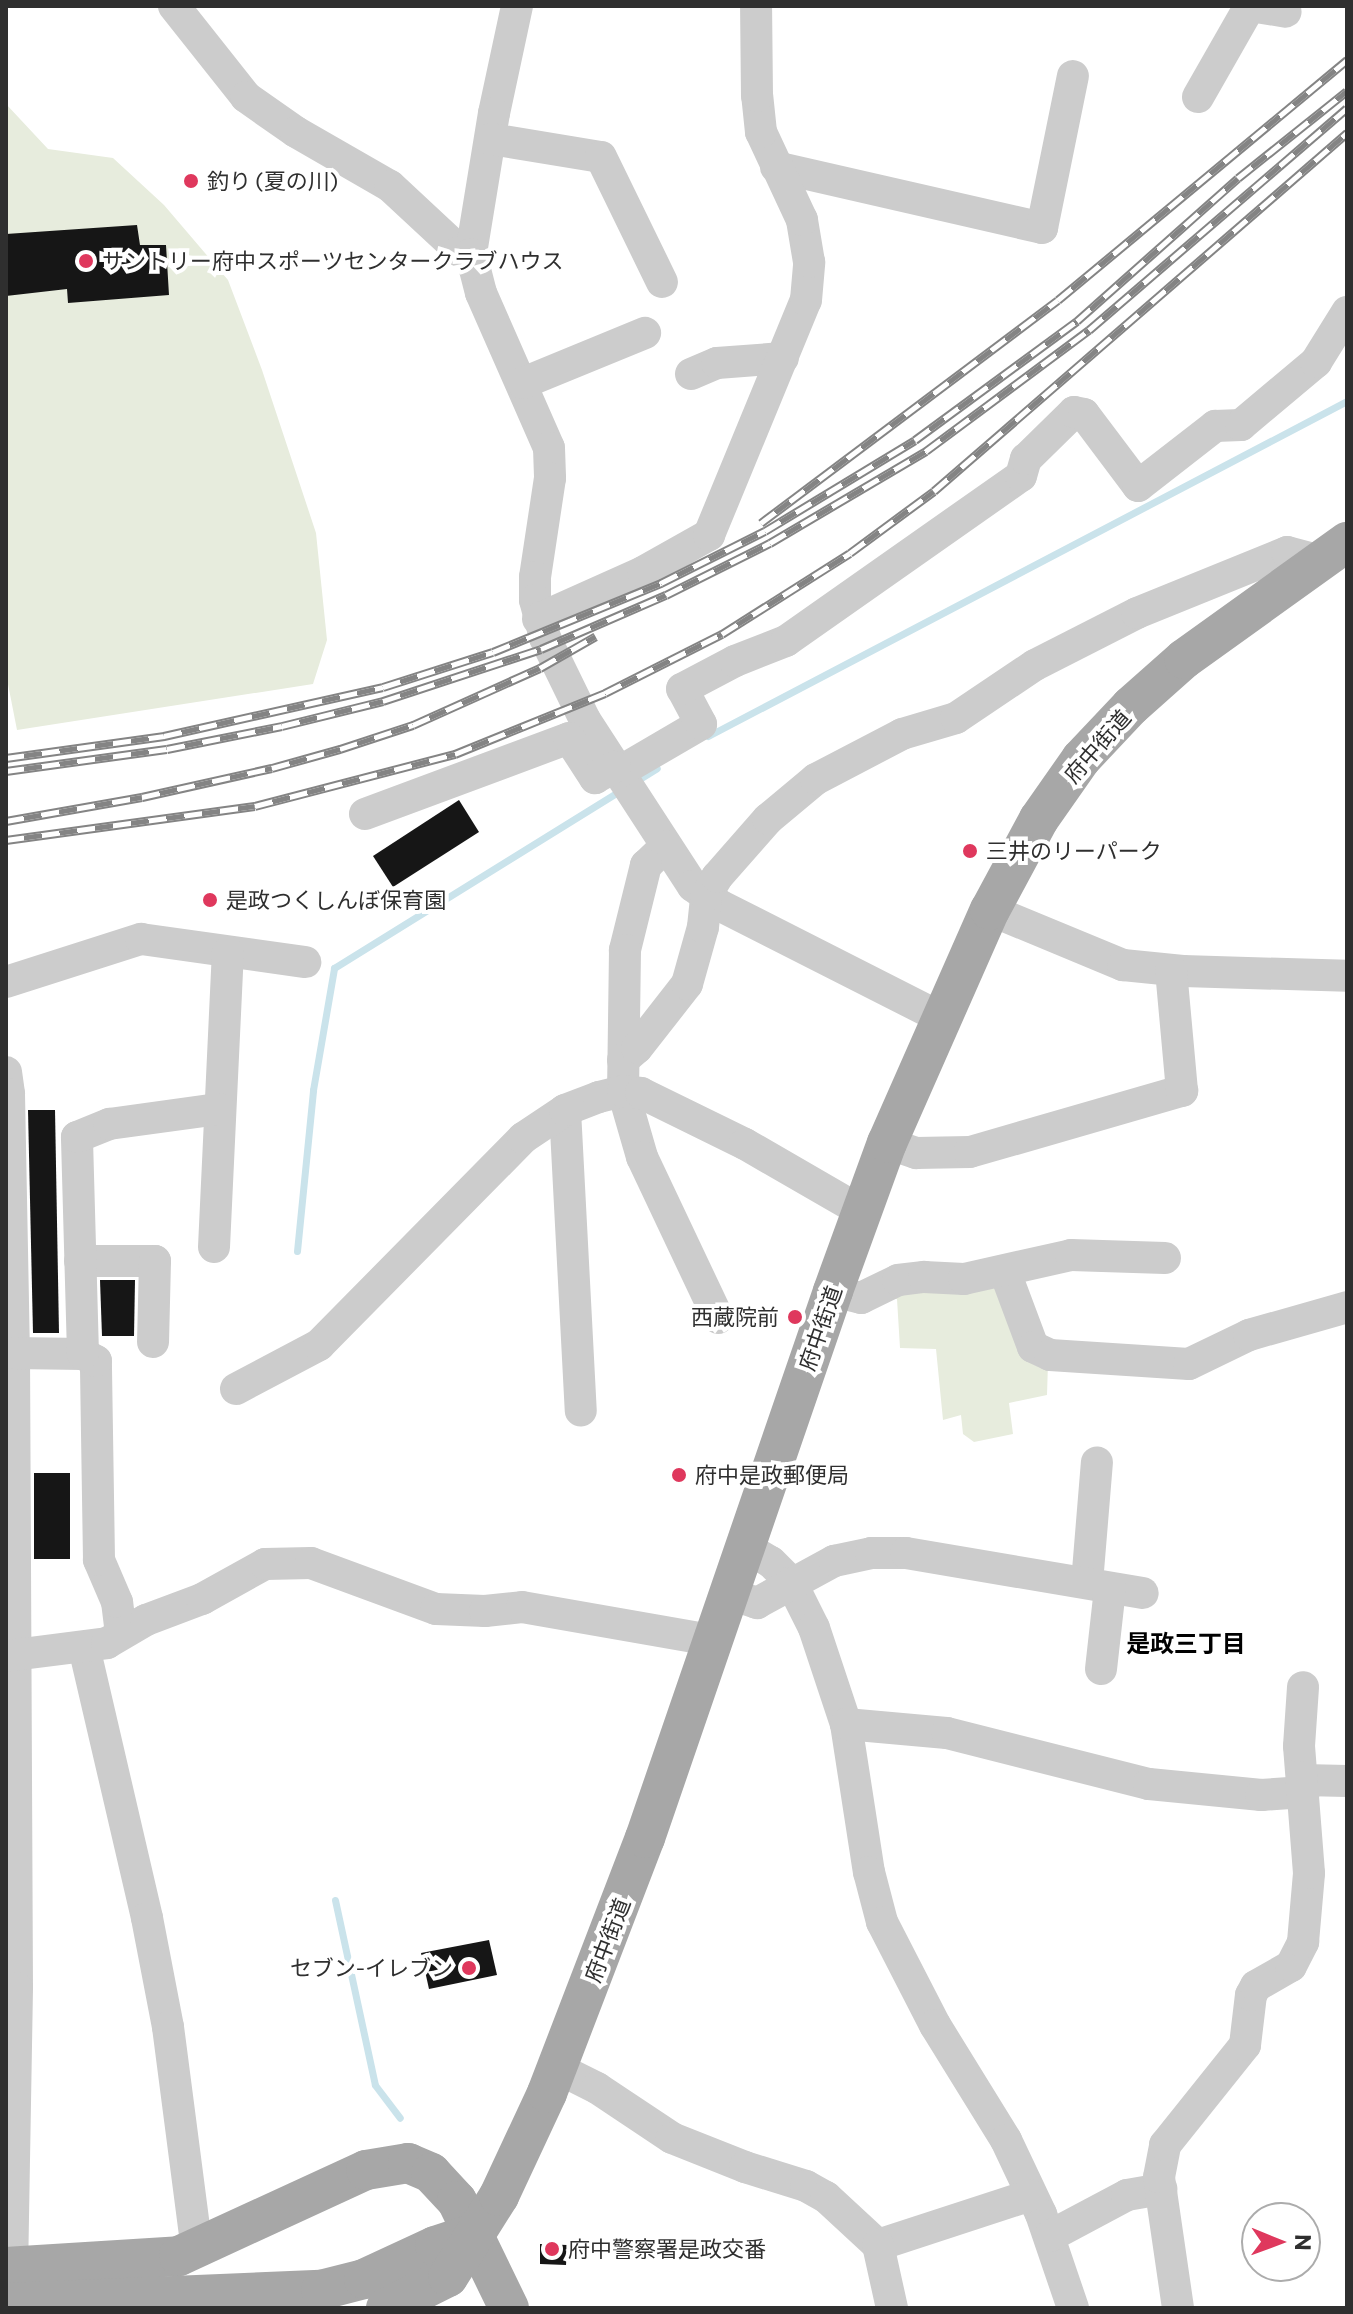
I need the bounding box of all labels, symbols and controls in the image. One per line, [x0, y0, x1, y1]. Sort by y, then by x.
place label: 釣り (夏の川) [207, 168, 338, 194]
marker: 釣り (夏の川) [182, 172, 200, 190]
place label: サントリー府中スポーツセンタークラブハウス [102, 248, 564, 274]
marker: サントリー府中スポーツセンタークラブハウス [77, 252, 95, 270]
street label: 府中街道 [1058, 704, 1136, 788]
place label: 三井のリーパーク [986, 838, 1162, 864]
marker: 三井のリーパーク [961, 842, 979, 860]
place label: 是政つくしんぼ保育園 [226, 887, 446, 913]
marker: 是政つくしんぼ保育園 [201, 891, 219, 909]
street label: 府中街道 [793, 1282, 847, 1374]
place label: 西蔵院前 [691, 1304, 779, 1330]
marker: 西蔵院前 [786, 1308, 804, 1326]
place label: 府中是政郵便局 [695, 1462, 849, 1488]
marker: 府中是政郵便局 [670, 1466, 688, 1484]
district label: 是政三丁目 [1126, 1629, 1246, 1657]
street label: 府中街道 [579, 1894, 635, 1986]
place label: セブン-イレブン [290, 1955, 453, 1981]
marker: セブン-イレブン [460, 1959, 478, 1977]
north arrow [1241, 2202, 1321, 2282]
text: N [1290, 2234, 1317, 2251]
place label: 府中警察署是政交番 [568, 2236, 766, 2262]
marker: 府中警察署是政交番 [543, 2240, 561, 2258]

